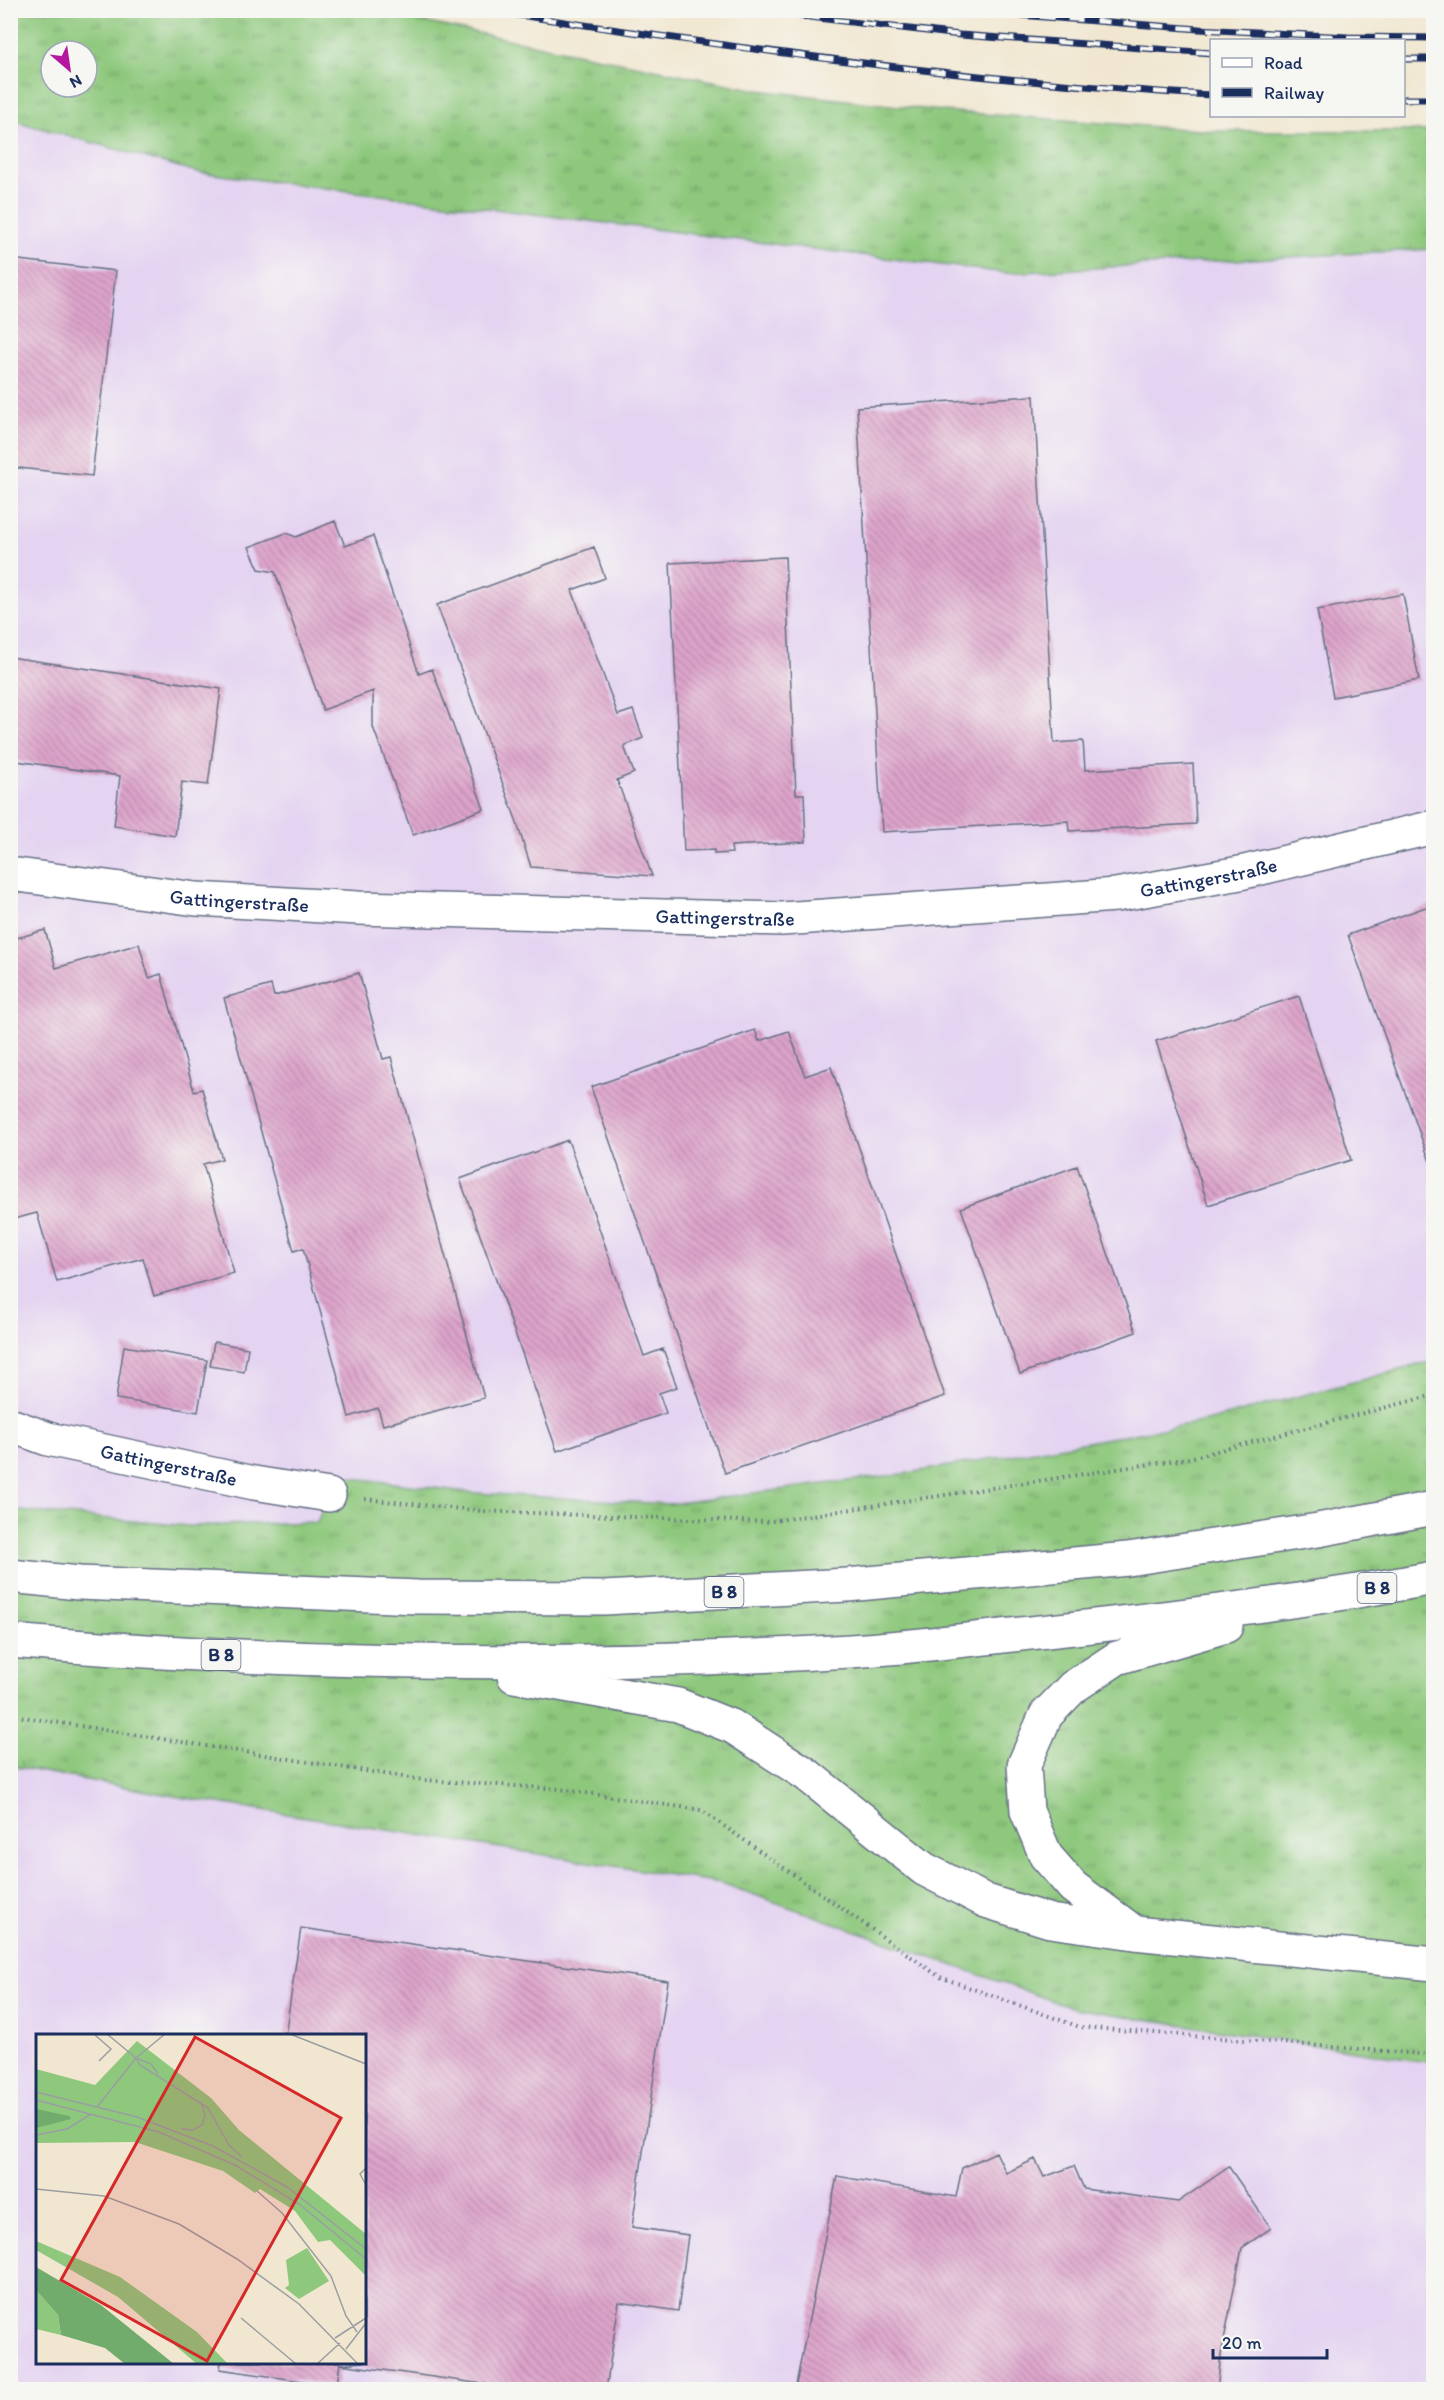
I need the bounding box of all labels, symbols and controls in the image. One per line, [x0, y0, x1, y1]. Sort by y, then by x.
north arrow [39, 39, 99, 99]
legend [1210, 39, 1405, 117]
text: Road [1264, 52, 1303, 74]
text: N [67, 71, 85, 93]
text: Railway [1264, 82, 1325, 104]
street label: Gattingerstraße [1138, 853, 1279, 903]
street label: Gattingerstraße [168, 884, 309, 917]
street label: Gattingerstraße [655, 904, 795, 931]
street label: Gattingerstraße [98, 1439, 239, 1491]
road number: B 8 [1358, 1573, 1396, 1603]
road number: B 8 [704, 1577, 744, 1607]
road number: B 8 [202, 1640, 240, 1670]
inset map [36, 2034, 366, 2364]
scale bar [1213, 2322, 1327, 2360]
text: 20 m [1222, 2332, 1262, 2354]

